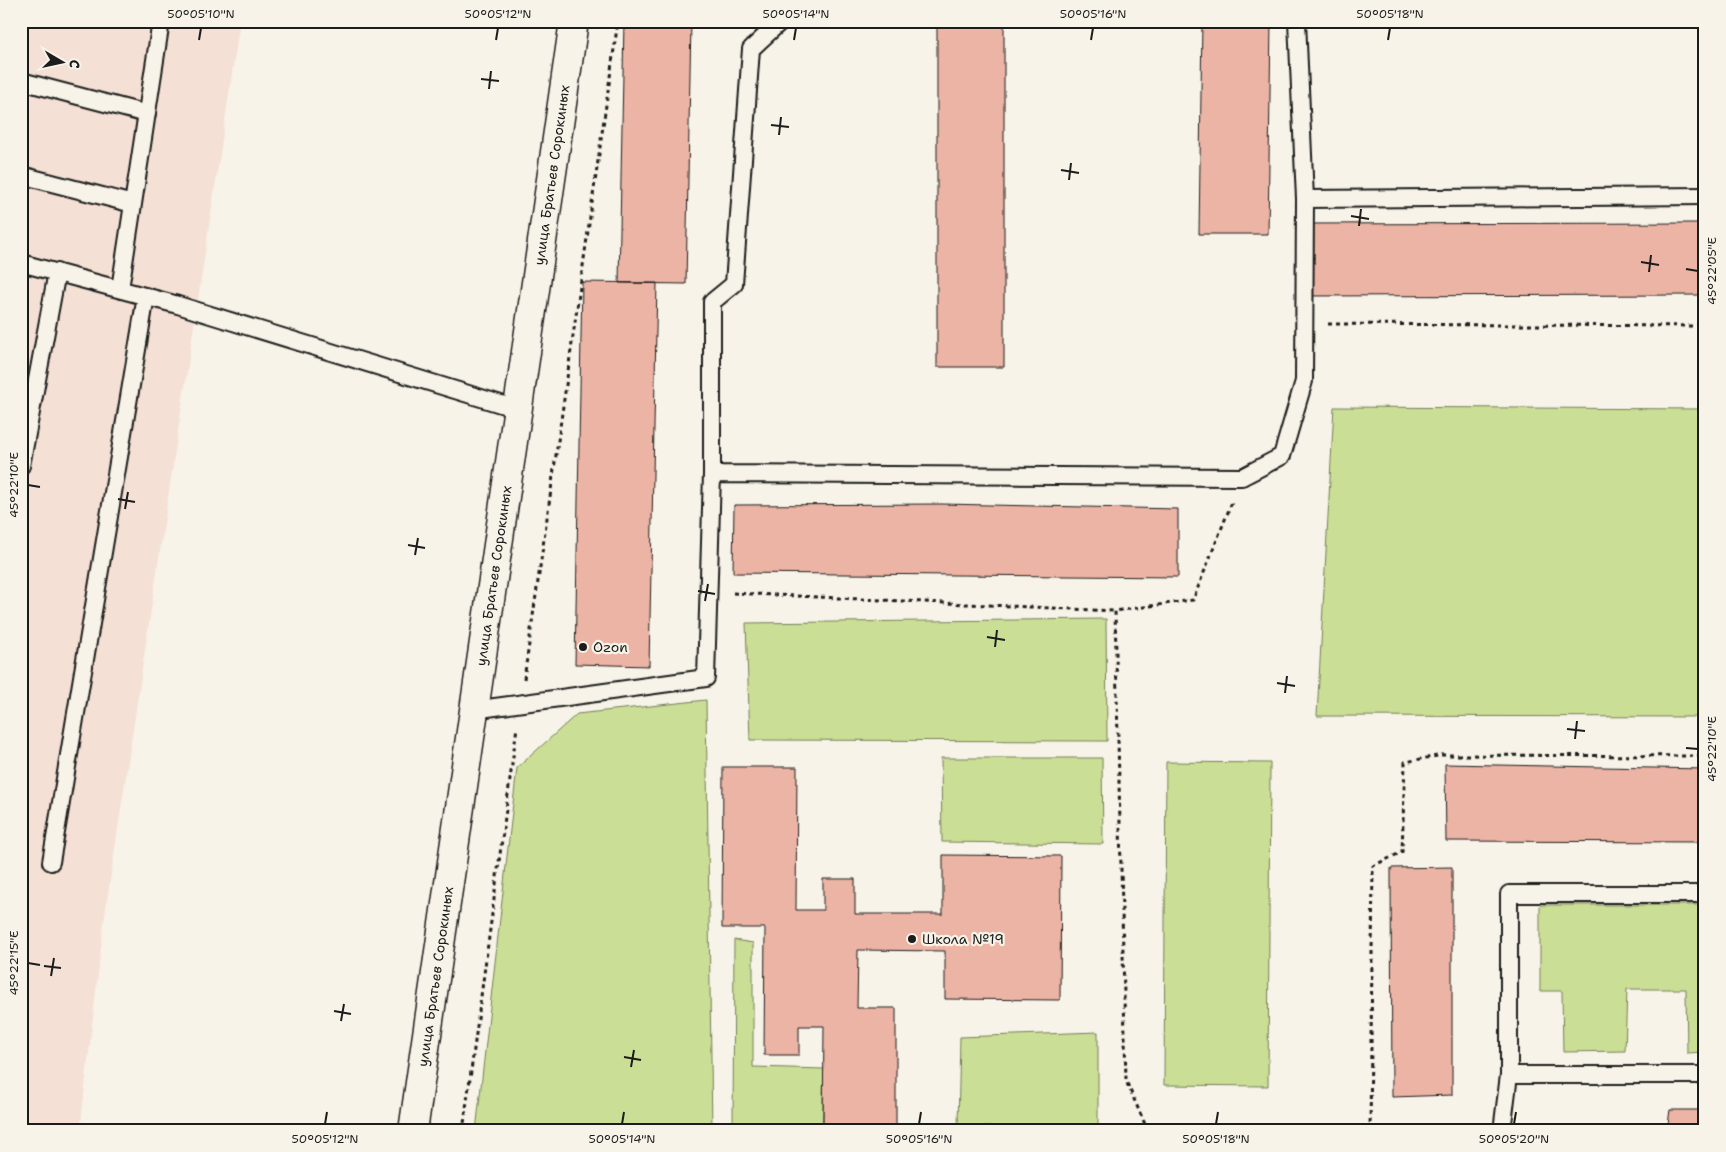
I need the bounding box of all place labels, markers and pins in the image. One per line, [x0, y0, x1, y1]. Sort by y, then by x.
place label: Ozon [593, 638, 628, 656]
marker: Ozon [577, 641, 589, 653]
place label: Школа №19 [922, 930, 1004, 948]
marker: Школа №19 [906, 933, 918, 945]

